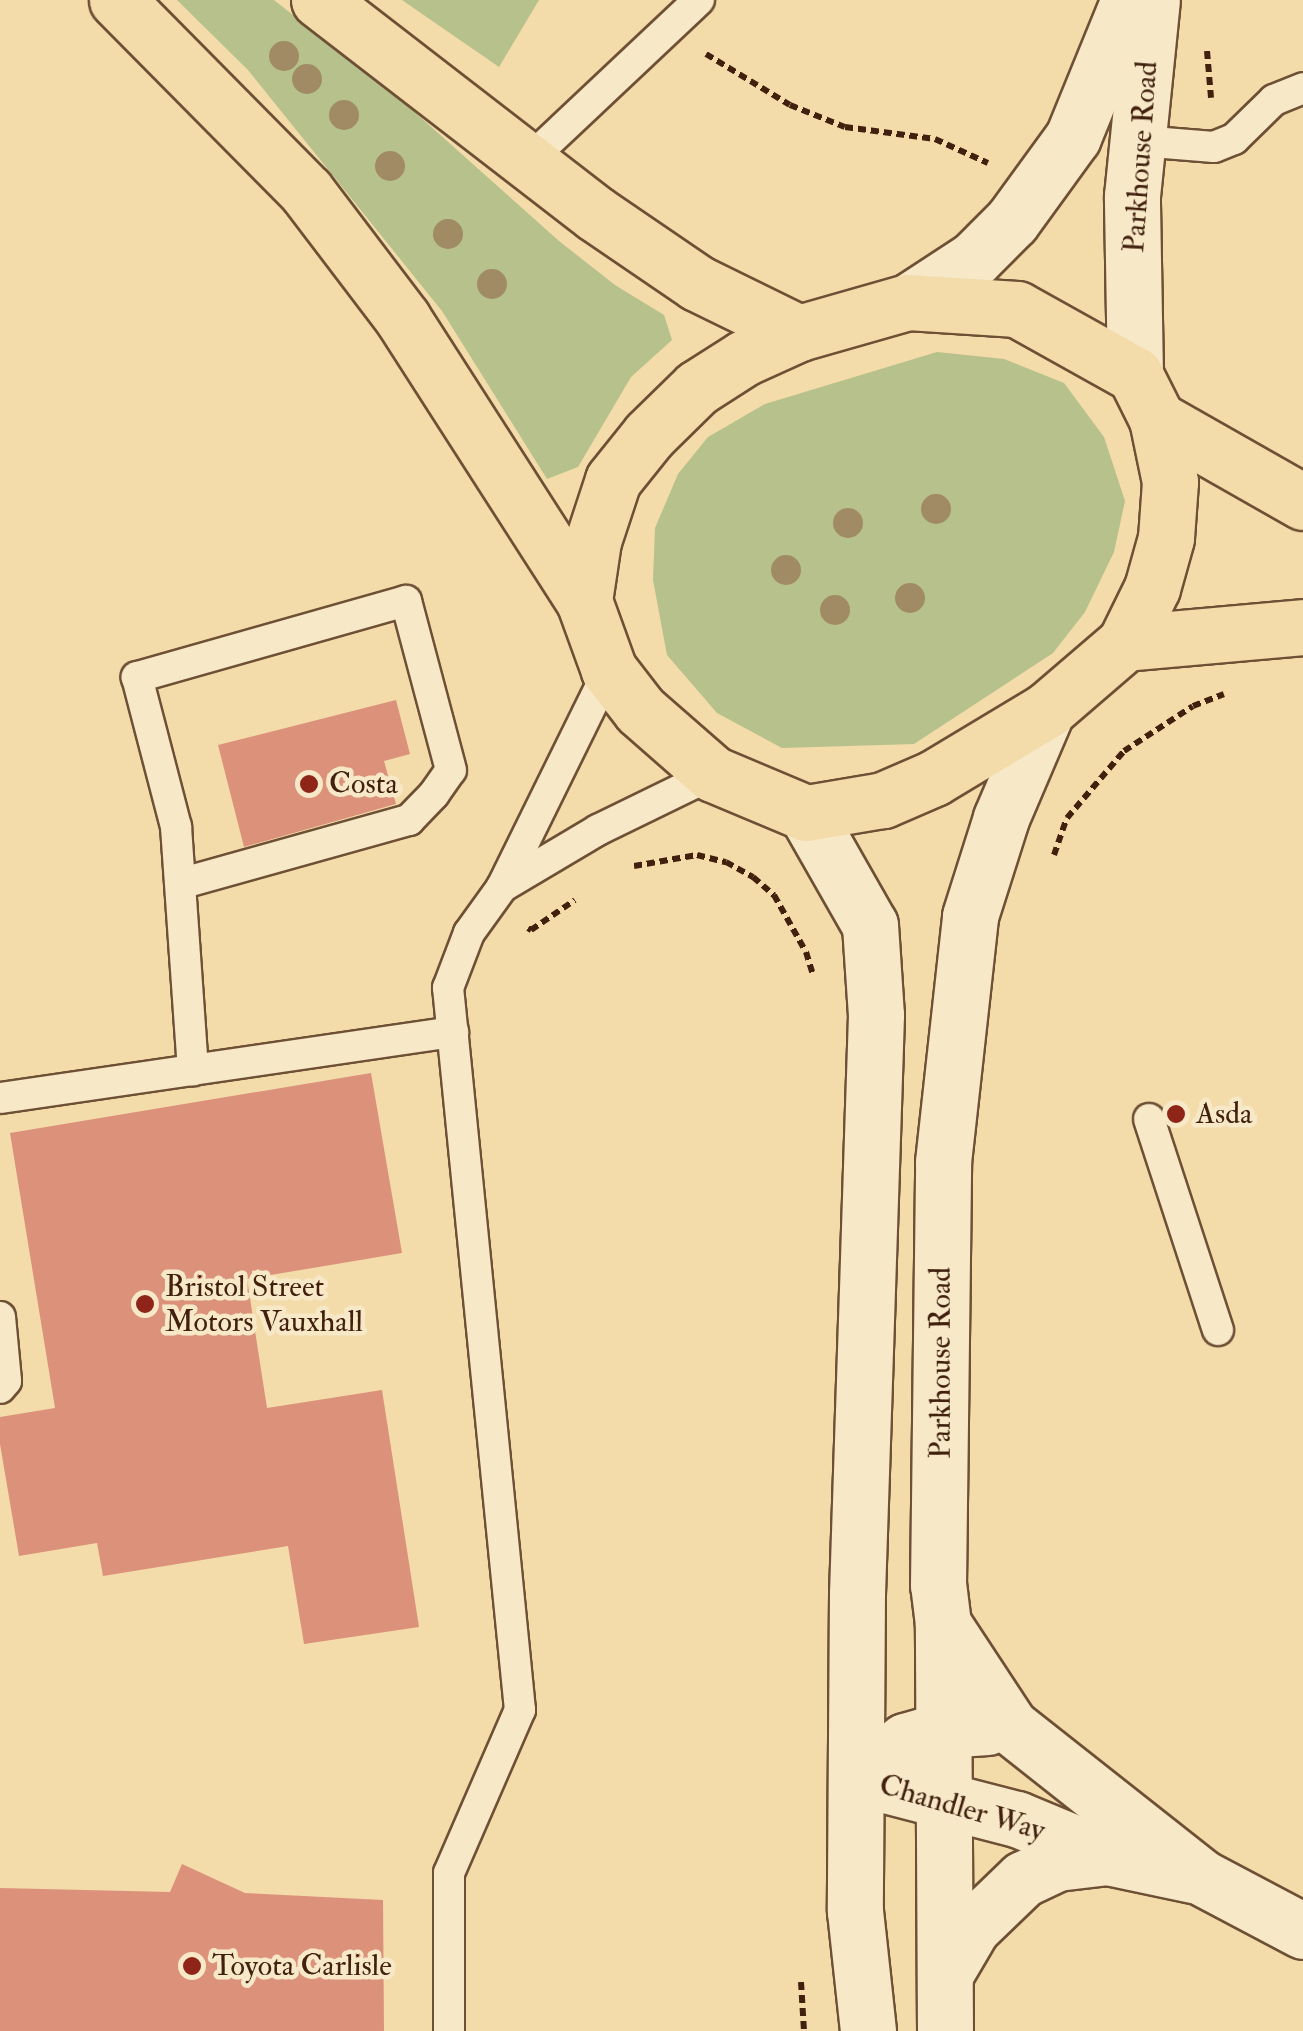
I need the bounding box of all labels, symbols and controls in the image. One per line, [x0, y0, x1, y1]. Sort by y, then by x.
street label: Parkhouse Road [1116, 60, 1166, 254]
place label: Costa [329, 766, 398, 802]
marker: Costa [298, 773, 320, 795]
place label: Asda [1196, 1096, 1252, 1132]
marker: Asda [1165, 1103, 1187, 1125]
street label: Parkhouse Road [923, 1267, 959, 1459]
place label: Bristol Street Motors Vauxhall [165, 1269, 363, 1340]
marker: Bristol Street Motors Vauxhall [134, 1293, 156, 1315]
street label: Chandler Way [875, 1767, 1049, 1849]
place label: Toyota Carlisle [212, 1948, 392, 1984]
marker: Toyota Carlisle [181, 1955, 203, 1977]

